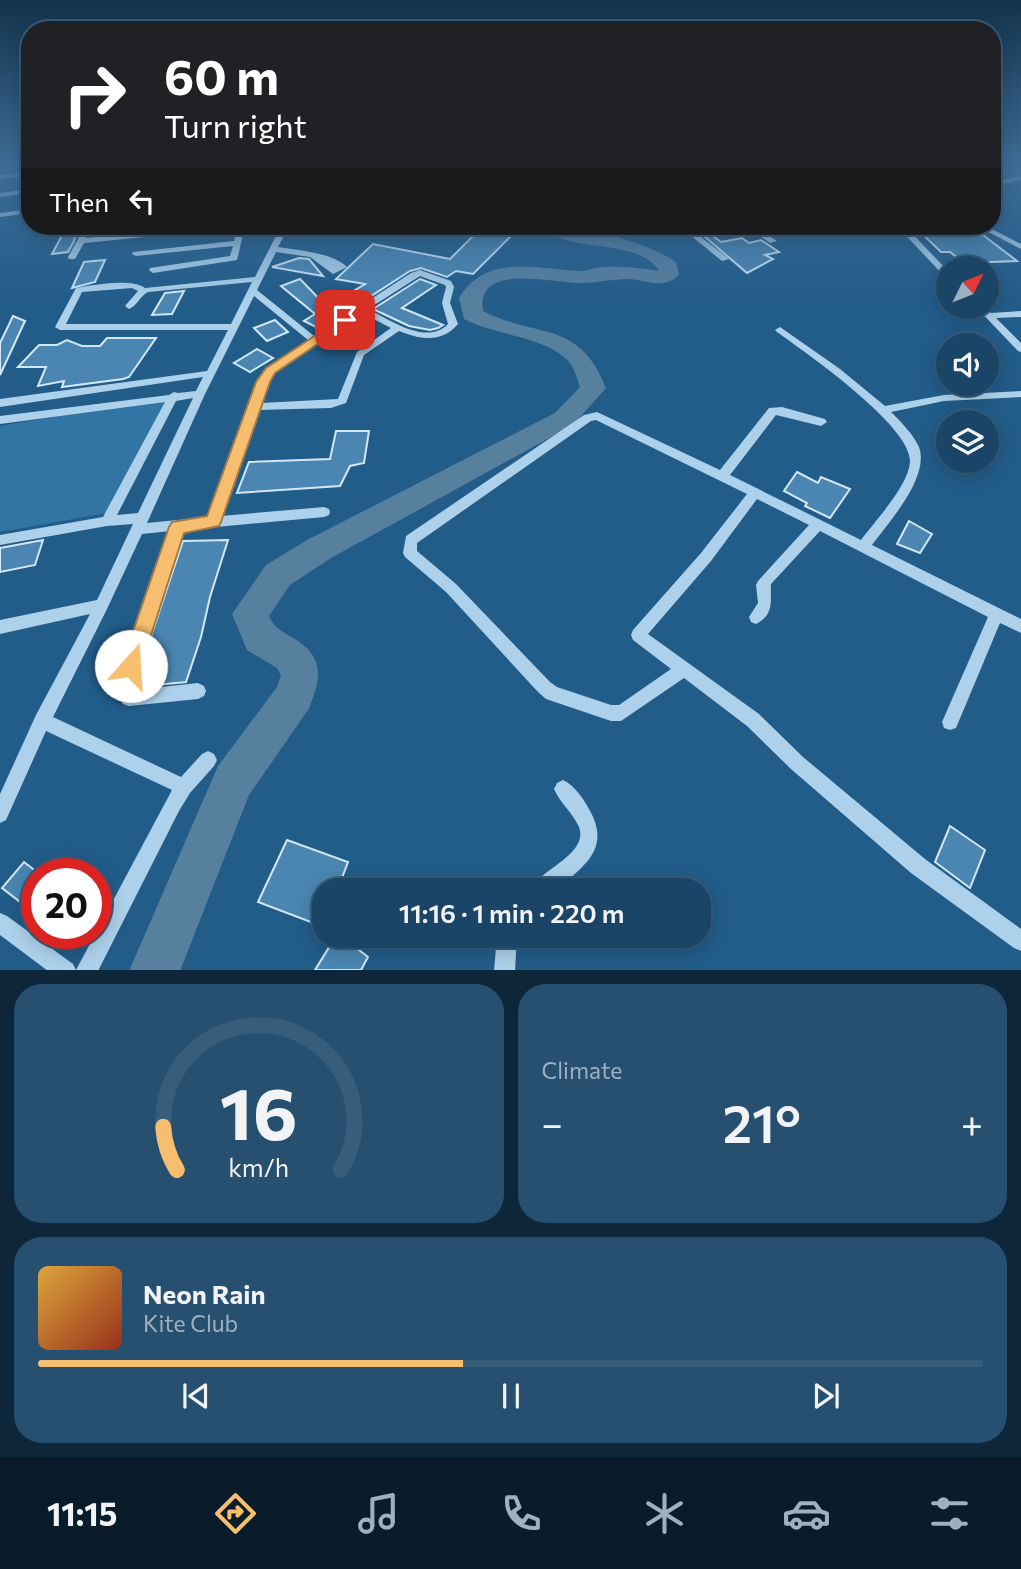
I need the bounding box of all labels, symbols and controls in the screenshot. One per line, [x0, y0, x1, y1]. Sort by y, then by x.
text: 60 m [164, 45, 279, 105]
icon: right [49, 49, 140, 140]
text: Turn right [164, 105, 307, 145]
icon: left [123, 182, 161, 220]
text: Then [49, 186, 109, 217]
north arrow [936, 256, 999, 318]
map controls [936, 256, 999, 473]
pin [315, 290, 375, 350]
icon: arrive [326, 301, 364, 339]
button: sound [936, 333, 999, 396]
button: layers [936, 410, 999, 473]
position arrow [94, 629, 168, 703]
speed limit sign: 20 [21, 858, 112, 949]
text: 11:16 · 1 min · 220 m [399, 897, 624, 928]
text: Climate [542, 1056, 623, 1084]
text: 16 [220, 1066, 298, 1155]
text: 21° [723, 1090, 801, 1154]
text: − [542, 1099, 563, 1146]
text: + [961, 1099, 983, 1146]
text: km/h [228, 1151, 289, 1181]
text: Neon Rain [143, 1278, 266, 1309]
text: Kite Club [143, 1309, 238, 1337]
icon: previous [177, 1377, 215, 1415]
icon: pause [492, 1377, 530, 1415]
icon: next [807, 1377, 845, 1415]
icon: directions [211, 1489, 260, 1538]
icon: music [354, 1489, 403, 1538]
icon: phone [497, 1489, 546, 1538]
icon: climate [640, 1489, 689, 1538]
icon: car [782, 1489, 831, 1538]
icon: filters [925, 1489, 974, 1538]
text: 11:15 [47, 1493, 117, 1533]

